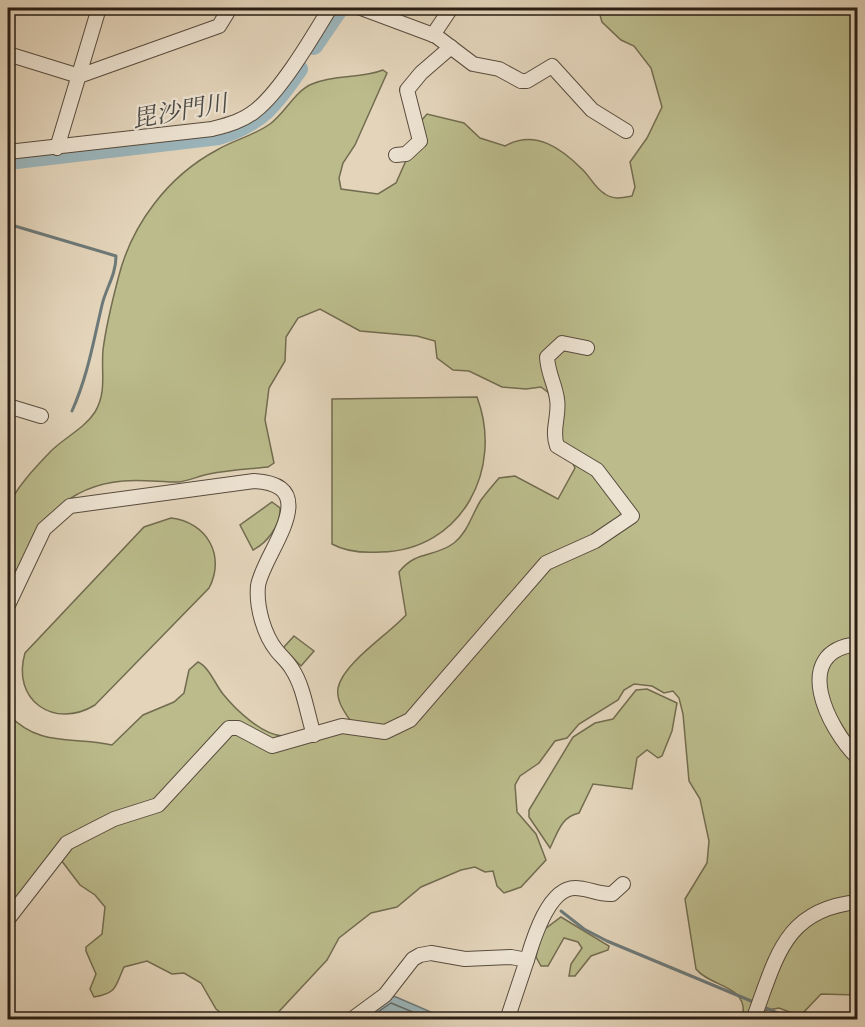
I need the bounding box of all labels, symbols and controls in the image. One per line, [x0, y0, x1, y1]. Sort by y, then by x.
water label: 毘沙門川 [130, 87, 233, 138]

